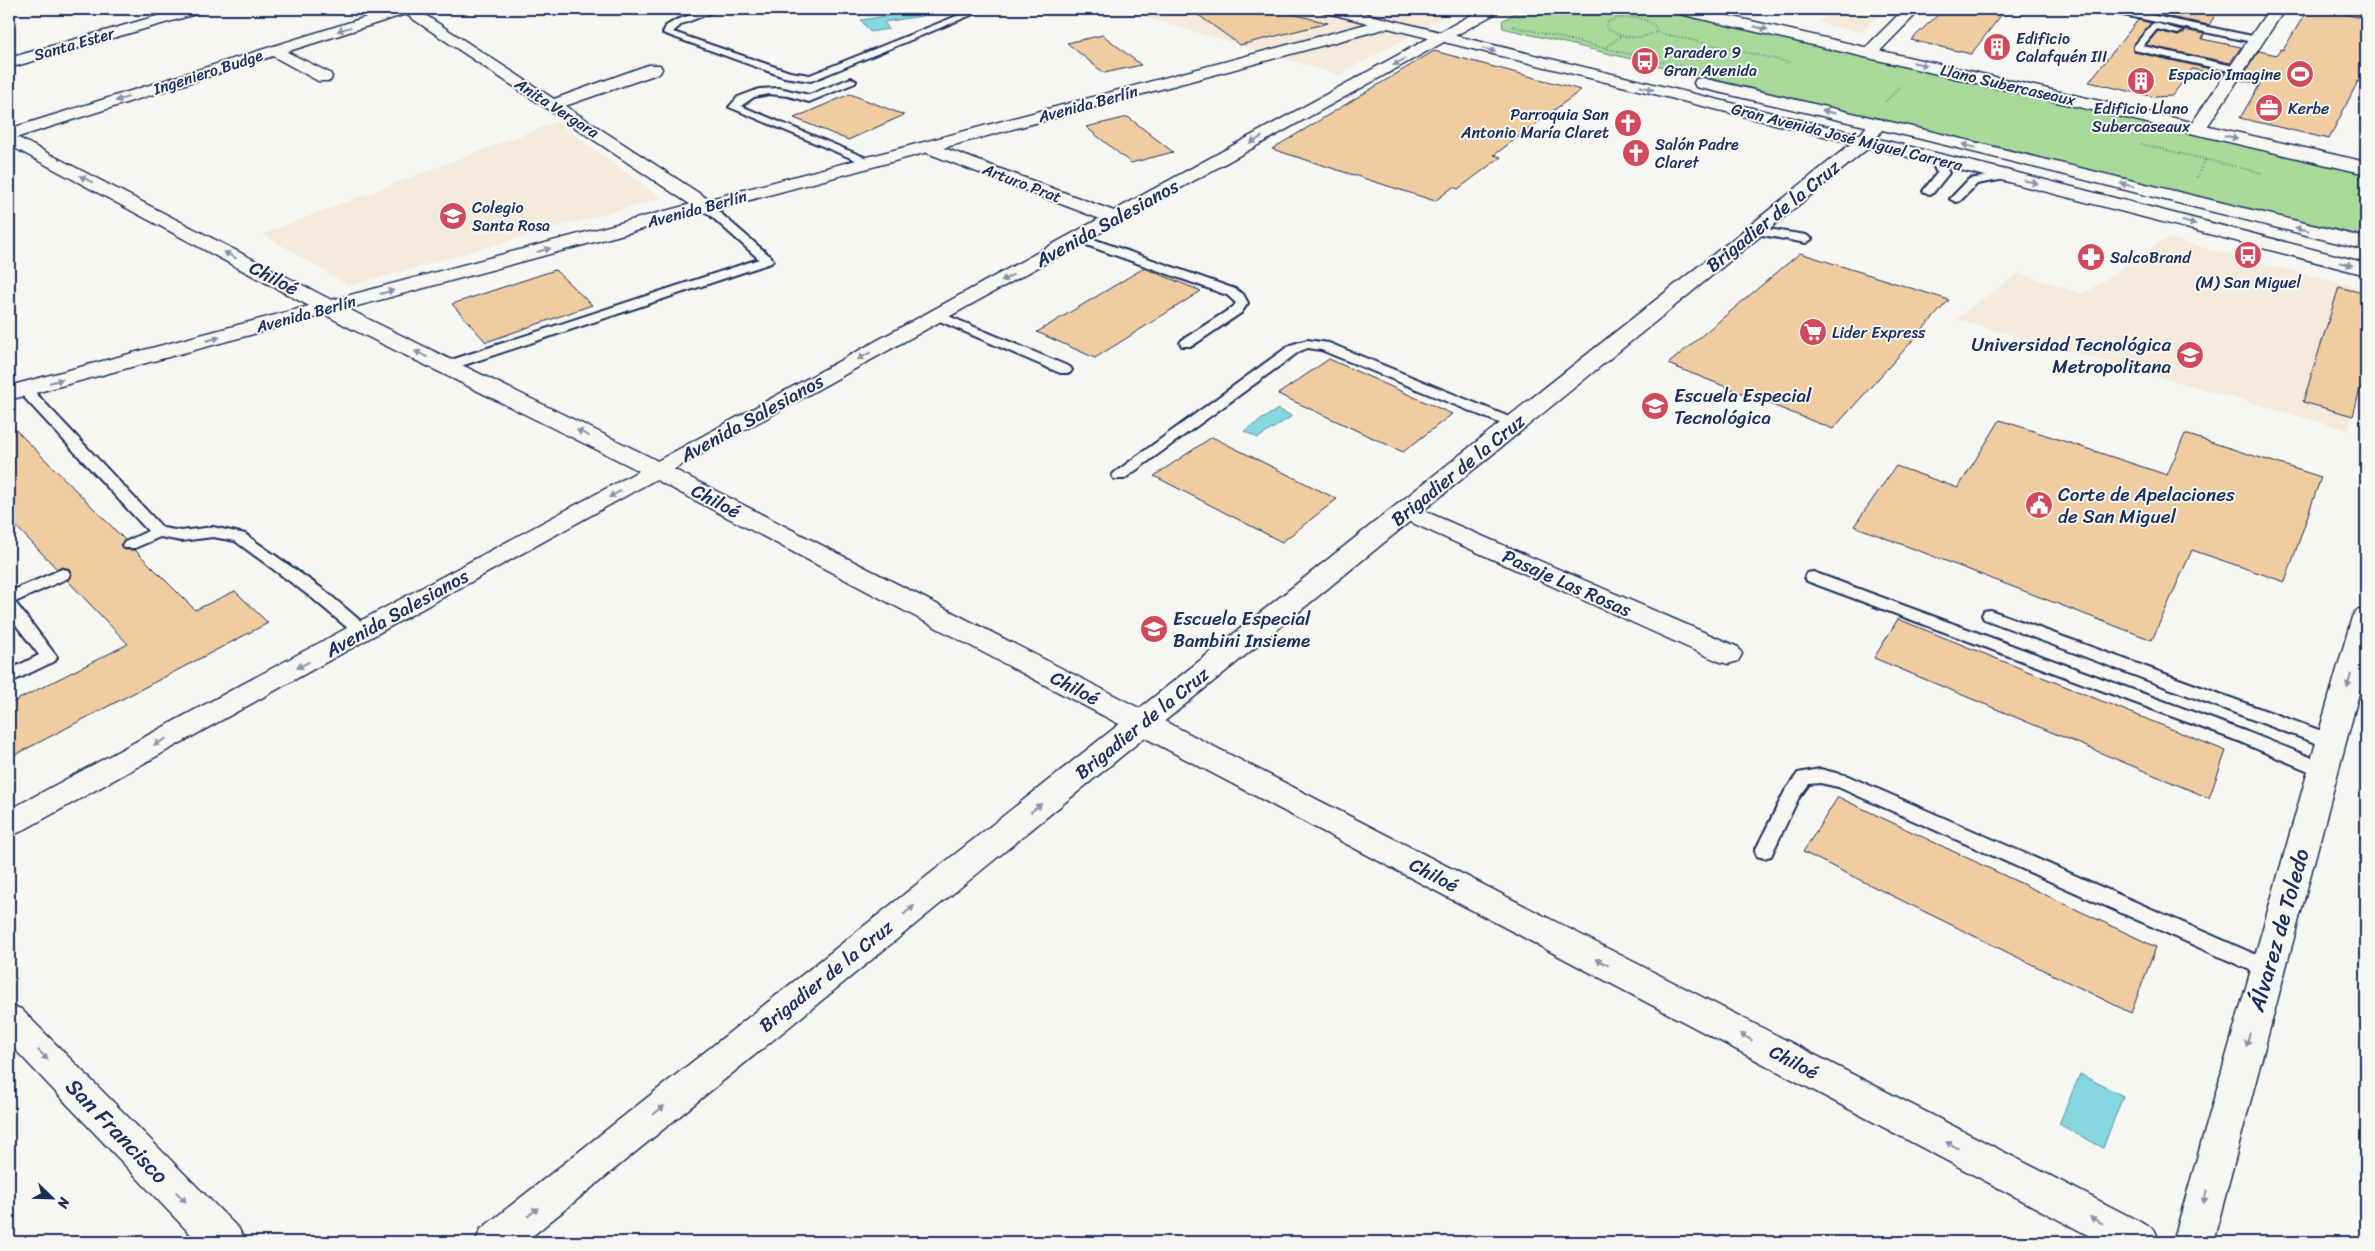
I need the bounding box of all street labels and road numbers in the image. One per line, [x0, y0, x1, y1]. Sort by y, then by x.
street label: Santa Ester [30, 18, 119, 69]
street label: Ingeniero Budge [148, 41, 267, 104]
street label: Llano Subercaseaux [1938, 55, 2079, 115]
street label: Anita Vergara [508, 69, 606, 147]
street label: Avenida Berlín [1034, 77, 1141, 132]
street label: Gran Avenida José Miguel Carrera [1728, 94, 1967, 180]
street label: Brigadier de la Cruz [1698, 151, 1848, 281]
street label: Arturo Prat [977, 154, 1066, 211]
street label: Avenida Salesianos [1028, 170, 1185, 277]
street label: Avenida Berlín [643, 182, 750, 237]
street label: Chiloé [243, 251, 305, 305]
street label: Avenida Berlín [252, 287, 359, 342]
street label: Avenida Salesianos [673, 365, 830, 472]
street label: Brigadier de la Cruz [1383, 405, 1533, 535]
street label: Chiloé [685, 474, 747, 528]
street label: Pasaje Las Rosas [1497, 540, 1637, 626]
street label: Avenida Salesianos [318, 560, 475, 667]
street label: Brigadier de la Cruz [1067, 658, 1217, 788]
street label: Chiloé [1044, 661, 1106, 715]
street label: Álvarez de Toledo [2237, 844, 2321, 1017]
street label: Chiloé [1403, 848, 1465, 902]
street label: Brigadier de la Cruz [751, 911, 901, 1041]
street label: Chiloé [1763, 1035, 1825, 1089]
street label: San Francisco [56, 1069, 178, 1193]

